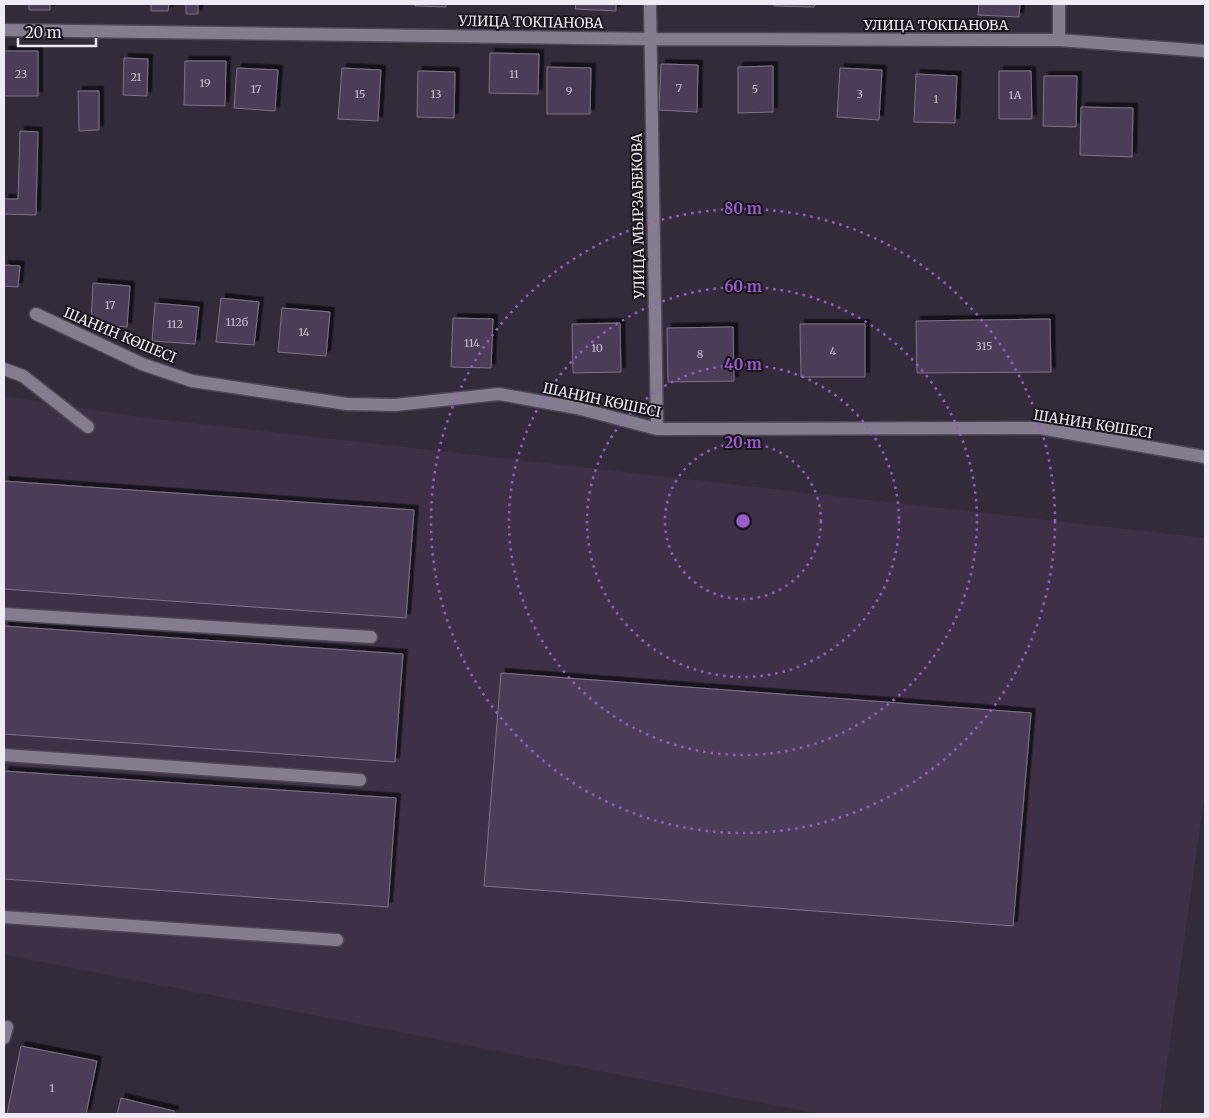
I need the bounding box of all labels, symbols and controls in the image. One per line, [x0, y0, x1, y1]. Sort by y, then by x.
street label: УЛИЦА ТОКПАНОВА [458, 12, 604, 32]
scale bar [18, 15, 95, 47]
street label: УЛИЦА ТОКПАНОВА [863, 16, 1008, 34]
text: 20 m [25, 23, 62, 42]
house number: 23 [15, 67, 27, 81]
house number: 11 [509, 67, 519, 81]
house number: 21 [130, 70, 142, 84]
house number: 19 [199, 76, 211, 90]
house number: 7 [676, 81, 682, 95]
house number: 17 [251, 82, 261, 96]
house number: 5 [752, 82, 758, 96]
house number: 9 [566, 84, 573, 98]
house number: 15 [354, 87, 366, 101]
house number: 13 [431, 87, 441, 101]
house number: 3 [857, 87, 863, 101]
house number: 1А [1009, 88, 1022, 102]
house number: 1 [934, 92, 939, 106]
street label: УЛИЦА МЫРЗАБЕКОВА [628, 133, 648, 300]
text: 80 m [724, 199, 762, 218]
text: 60 m [724, 277, 762, 296]
house number: 17 [105, 298, 115, 312]
street label: ШАНИН КӨШЕСІ [61, 303, 179, 367]
house number: 112б [226, 315, 249, 329]
house number: 112 [167, 317, 183, 331]
house number: 14 [298, 325, 310, 339]
house number: 114 [464, 336, 480, 350]
house number: 315 [976, 339, 992, 353]
house number: 10 [591, 341, 603, 355]
house number: 4 [830, 344, 837, 358]
house number: 8 [697, 347, 704, 361]
text: 40 m [724, 355, 762, 374]
street label: ШАНИН КӨШЕСІ [541, 379, 663, 421]
street label: ШАНИН КӨШЕСІ [1032, 406, 1154, 442]
text: 20 m [724, 433, 762, 452]
centre of rings [734, 512, 752, 530]
house number: 1 [50, 1081, 55, 1095]

